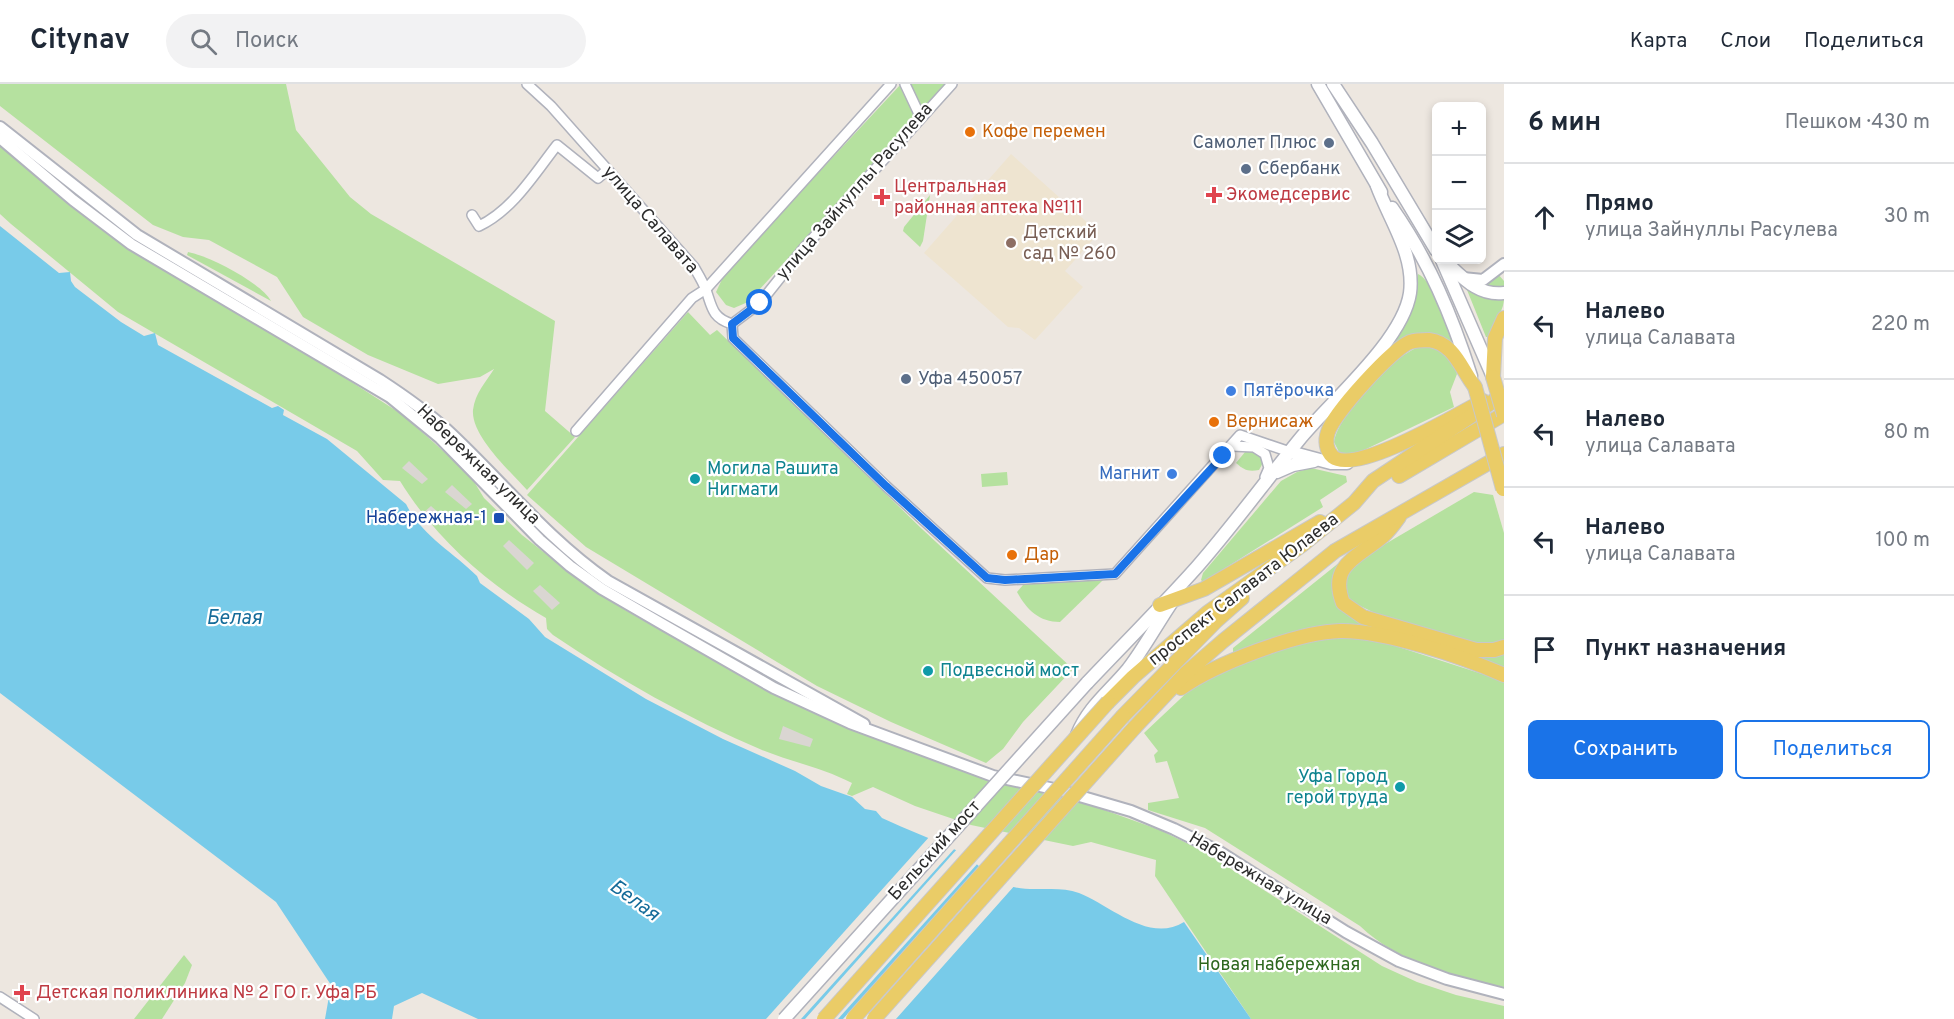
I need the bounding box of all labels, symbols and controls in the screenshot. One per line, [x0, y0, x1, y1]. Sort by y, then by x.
search box [166, 14, 586, 68]
text: Citynav [30, 23, 130, 59]
icon: search [187, 25, 220, 58]
text: Поиск [235, 28, 299, 55]
text: Карта [1630, 28, 1687, 55]
text: Слои [1720, 28, 1771, 55]
text: Поделиться [1804, 28, 1924, 55]
street label: улица Зайнуллы Расулева [772, 99, 938, 285]
map controls [1432, 102, 1486, 264]
button: + [1432, 102, 1486, 156]
text: 6 мин [1528, 107, 1601, 140]
text: Пешком · 430 m [1785, 110, 1930, 136]
place label: Кофе перемен [982, 121, 1106, 144]
marker: Кофе перемен [963, 125, 977, 139]
place label: Самолет Плюс [1192, 132, 1317, 155]
marker: Самолет Плюс [1322, 136, 1336, 150]
button: − [1432, 156, 1486, 210]
place label: Сбербанк [1258, 158, 1341, 181]
street label: улица Салавата [597, 161, 703, 279]
marker: Сбербанк [1239, 162, 1253, 176]
place label: Центральная районная аптека №111 [894, 176, 1083, 220]
place label: Экомедсервис [1226, 184, 1351, 207]
marker: Экомедсервис [1207, 188, 1221, 202]
marker: Центральная районная аптека №111 [875, 190, 889, 204]
text: Прямо [1585, 191, 1654, 218]
icon: ahead [1528, 201, 1561, 234]
text: 30 m [1884, 204, 1930, 230]
button: layers [1432, 210, 1486, 264]
text: улица Зайнуллы Расулева [1585, 218, 1838, 244]
place label: Детский сад № 260 [1023, 222, 1116, 266]
marker: Детский сад № 260 [1004, 236, 1018, 250]
route start [746, 289, 772, 315]
text: Налево [1585, 299, 1665, 326]
icon: left [1528, 309, 1561, 342]
text: 220 m [1871, 312, 1930, 338]
text: улица Салавата [1585, 326, 1736, 352]
place label: Уфа 450057 [918, 368, 1022, 391]
marker: Уфа 450057 [899, 372, 913, 386]
place label: Пятёрочка [1243, 380, 1334, 403]
marker: Пятёрочка [1224, 384, 1238, 398]
street label: Набережная улица [411, 400, 545, 530]
text: Налево [1585, 407, 1665, 434]
place label: Вернисаж [1226, 411, 1313, 434]
marker: Вернисаж [1207, 415, 1221, 429]
icon: left [1528, 417, 1561, 450]
text: 80 m [1884, 420, 1930, 446]
text: улица Салавата [1585, 434, 1736, 460]
route end [1209, 442, 1235, 468]
place label: Могила Рашита Нигмати [707, 458, 839, 502]
place label: Магнит [1099, 463, 1160, 486]
marker: Магнит [1165, 467, 1179, 481]
marker: Могила Рашита Нигмати [688, 472, 702, 486]
place label: Набережная-1 [366, 507, 487, 530]
street label: проспект Салавата Юлаева [1144, 509, 1344, 671]
marker: Набережная-1 [492, 511, 506, 525]
text: Налево [1585, 515, 1665, 542]
icon: left [1528, 525, 1561, 558]
text: 100 m [1875, 528, 1930, 554]
text: улица Салавата [1585, 542, 1736, 568]
place label: Дар [1024, 544, 1059, 567]
marker: Дар [1005, 548, 1019, 562]
water label: Белая [206, 606, 262, 632]
icon: arrive [1528, 633, 1561, 666]
text: Пункт назначения [1585, 636, 1786, 663]
place label: Подвесной мост [940, 660, 1079, 683]
marker: Подвесной мост [921, 664, 935, 678]
button: Сохранить [1528, 720, 1723, 779]
button: Поделиться [1735, 720, 1930, 779]
place label: Уфа Город герой труда [1286, 766, 1388, 810]
marker: Уфа Город герой труда [1393, 780, 1407, 794]
street label: Бельский мост [884, 796, 986, 906]
street label: Набережная улица [1184, 827, 1336, 931]
water label: Белая [604, 874, 665, 928]
park label: Новая набережная [1198, 954, 1360, 977]
place label: Детская поликлиника № 2 ГО г. Уфа РБ [36, 982, 377, 1005]
marker: Детская поликлиника № 2 ГО г. Уфа РБ [13, 984, 31, 1002]

